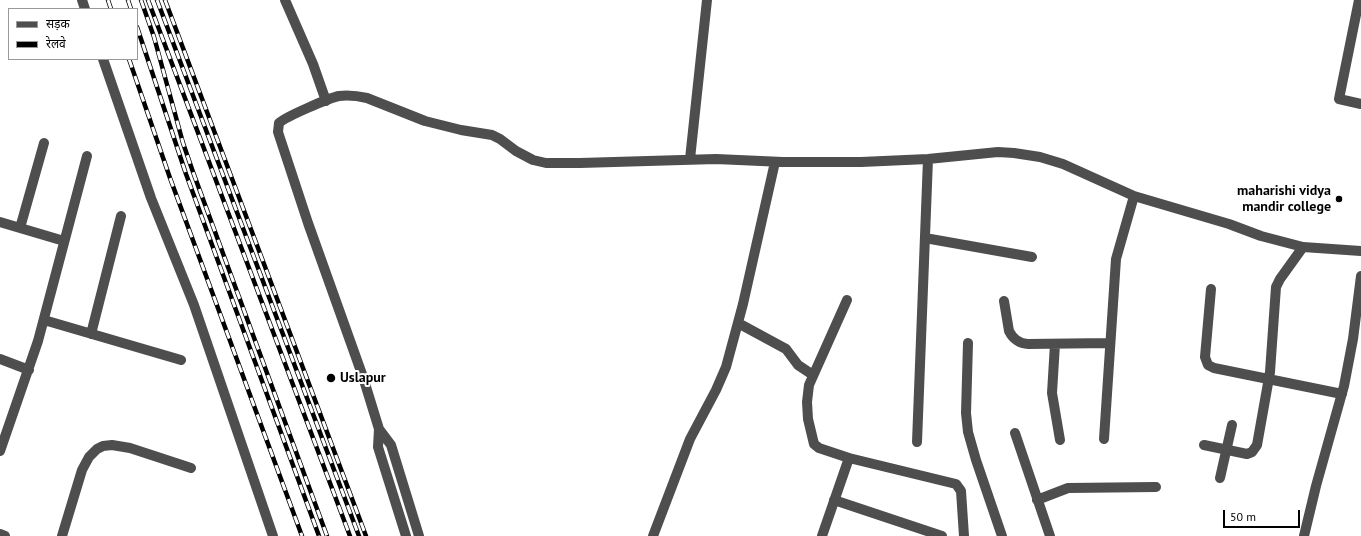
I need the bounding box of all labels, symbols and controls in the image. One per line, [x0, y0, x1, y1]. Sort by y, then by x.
legend [8, 8, 138, 60]
text: सड़क [46, 16, 70, 31]
text: रेलवे [46, 36, 66, 51]
place label: maharishi vidya mandir college [1237, 183, 1331, 216]
marker: maharishi vidya mandir college [1334, 194, 1344, 204]
place label: Uslapur [340, 370, 386, 386]
marker: Uslapur [325, 372, 337, 384]
scale bar [1225, 502, 1302, 528]
text: 50 m [1230, 509, 1256, 524]

